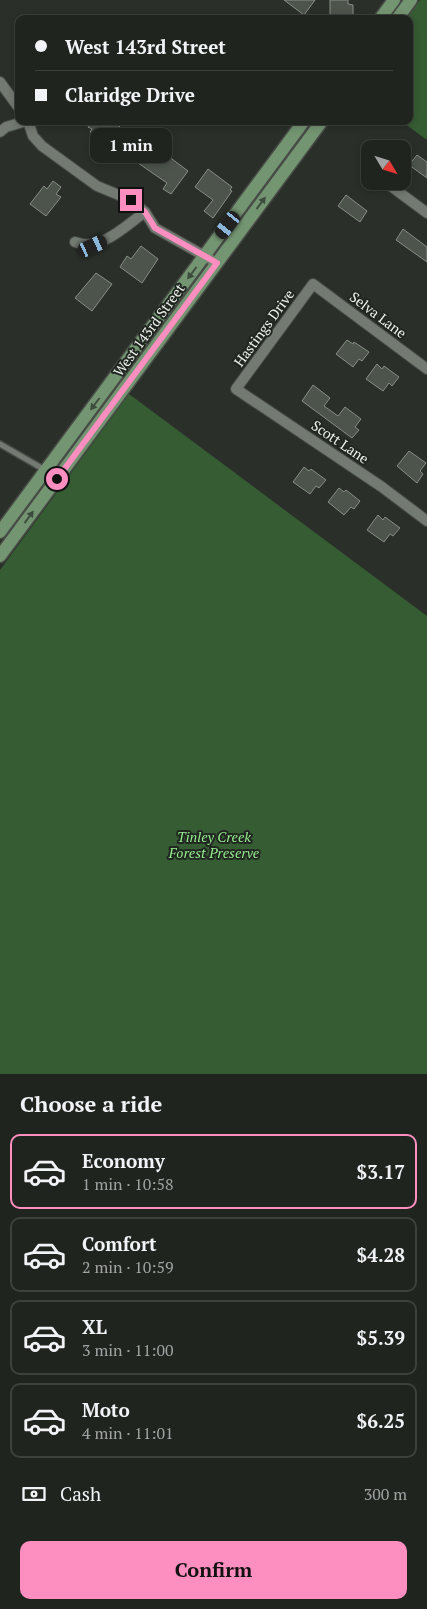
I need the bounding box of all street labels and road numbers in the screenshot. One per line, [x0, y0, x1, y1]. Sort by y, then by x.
street label: West 143rd Street [109, 279, 189, 380]
street label: Hastings Drive [229, 285, 298, 370]
street label: Selva Lane [346, 287, 411, 342]
street label: Scott Lane [308, 415, 373, 468]

